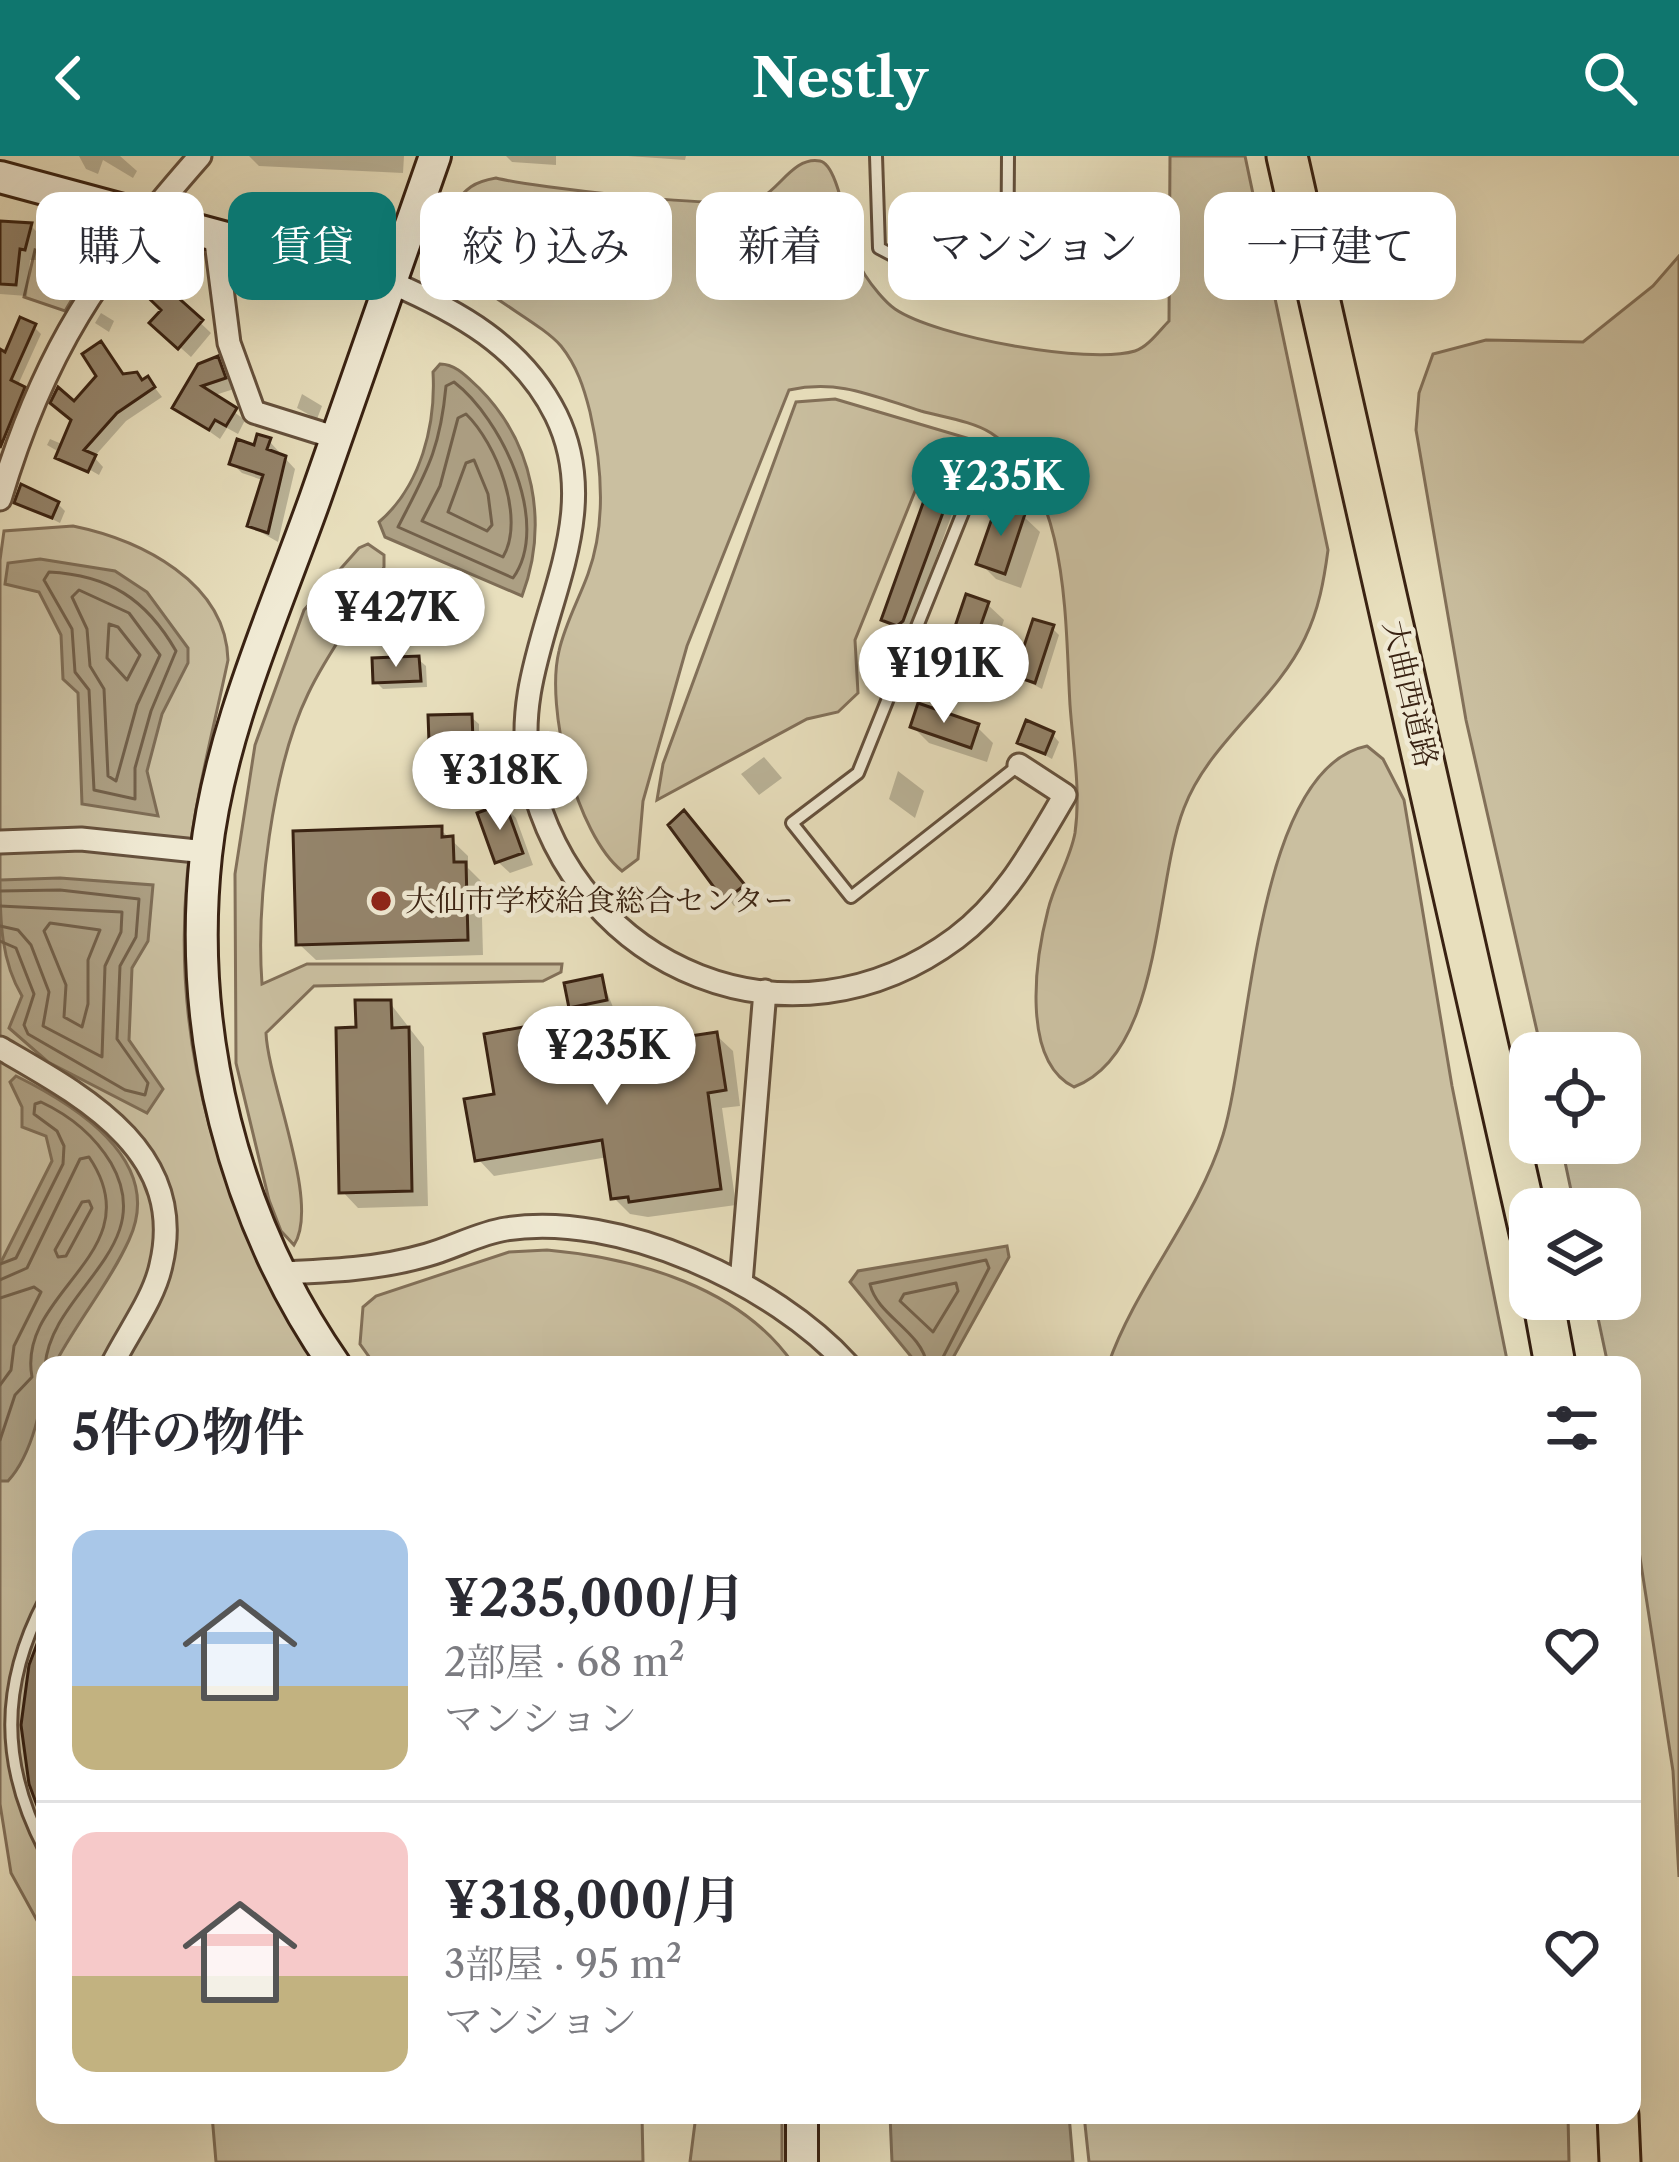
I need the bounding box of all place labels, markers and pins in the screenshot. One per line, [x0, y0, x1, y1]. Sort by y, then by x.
pin: ¥235K [917, 437, 1085, 539]
pin: ¥427K [312, 568, 480, 670]
pin: ¥191K [860, 624, 1028, 726]
pin: ¥318K [416, 731, 584, 833]
place label: 大仙市学校給食総合センター [405, 882, 794, 919]
marker: 大仙市学校給食総合センター [368, 888, 394, 914]
pin: ¥235K [523, 1006, 691, 1108]

